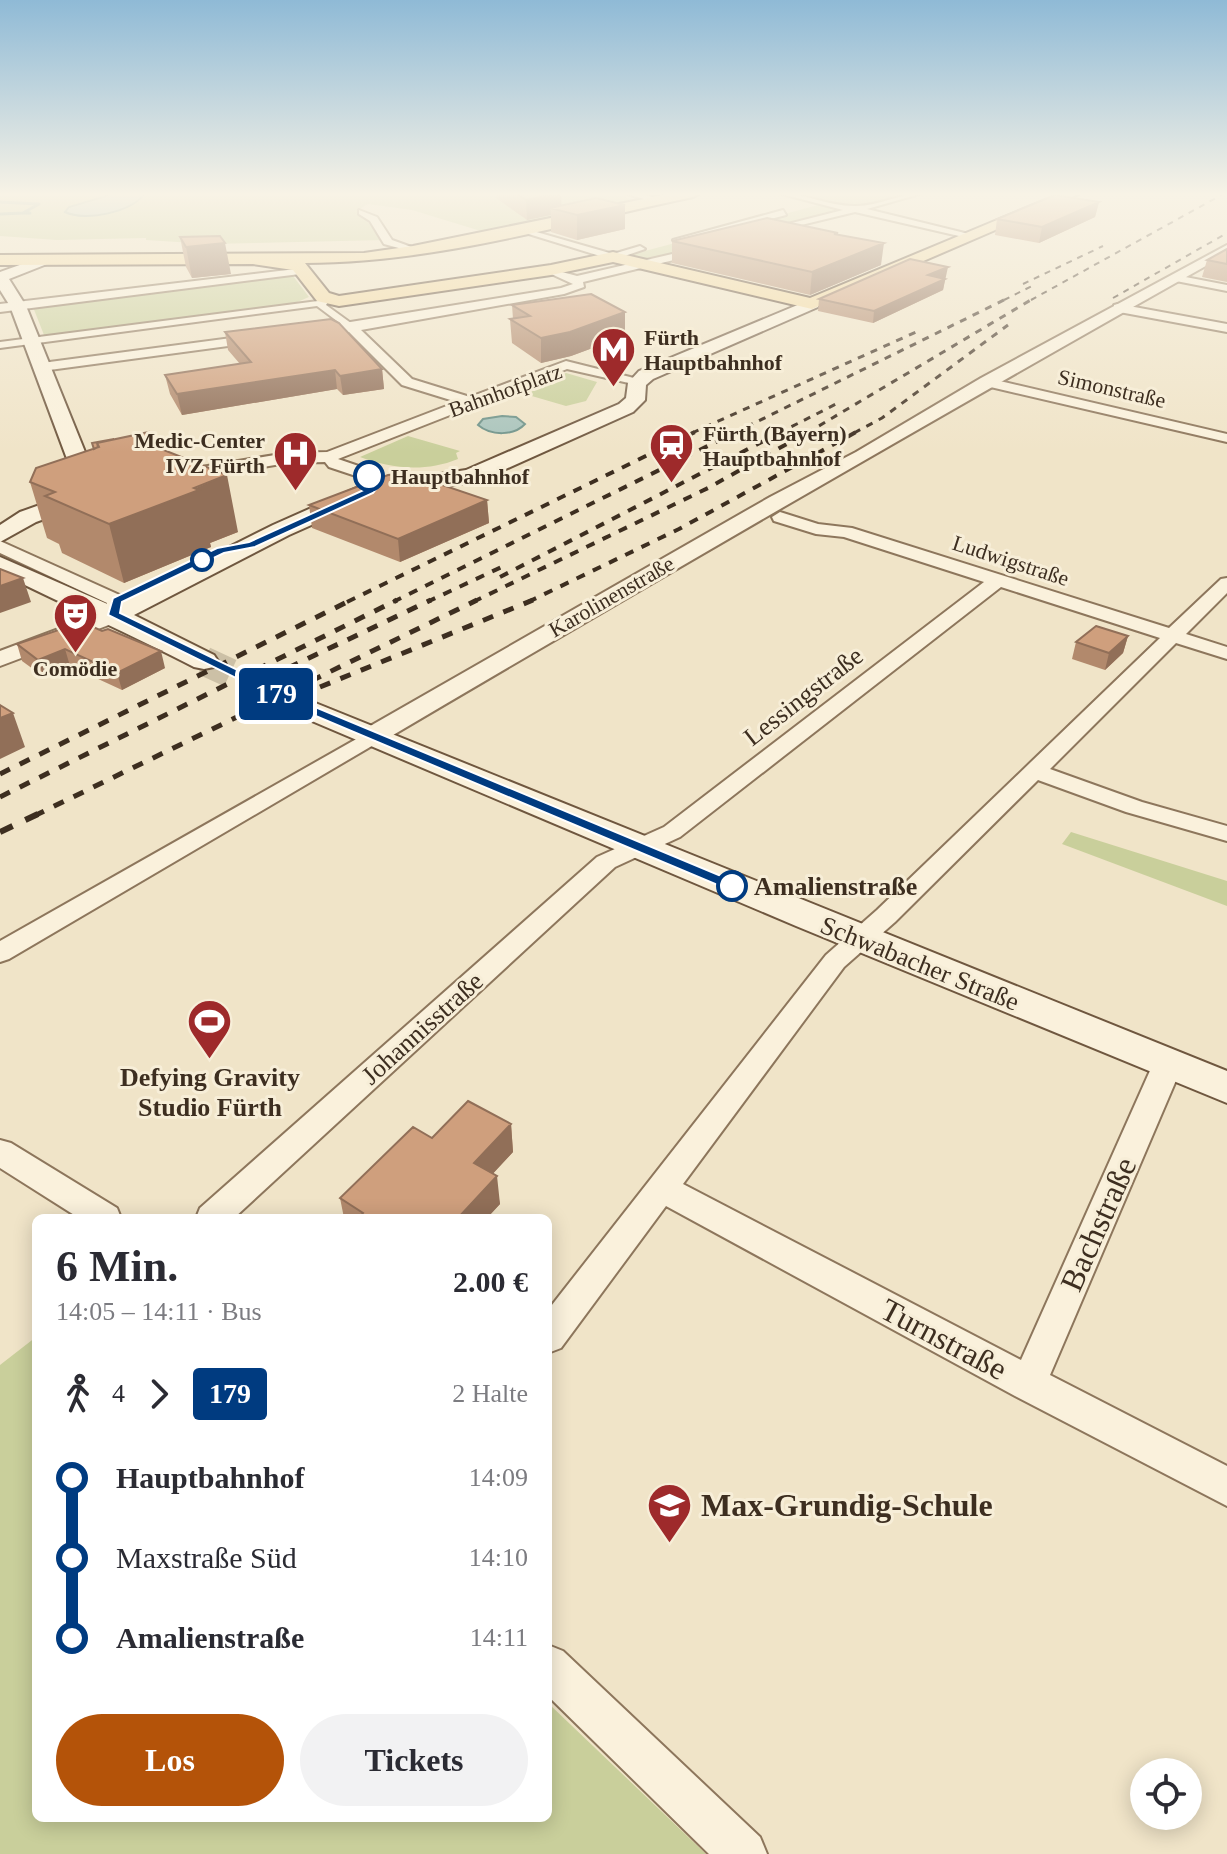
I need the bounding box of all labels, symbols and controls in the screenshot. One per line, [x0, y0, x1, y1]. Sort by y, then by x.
place label: Fürth Hauptbahnhof [644, 325, 783, 375]
metro station icon: Fürth Hauptbahnhof [589, 326, 637, 389]
street label: Bahnhofplatz [445, 358, 565, 422]
street label: Simonstraße [1055, 364, 1168, 413]
place label: Fürth (Bayern) Hauptbahnhof [703, 421, 847, 471]
station icon: Fürth (Bayern) Hauptbahnhof [648, 422, 696, 485]
place label: Medic-Center IVZ Fürth [134, 428, 265, 478]
hospital icon: Medic-Center IVZ Fürth [272, 429, 320, 492]
marker: Hauptbahnhof [354, 461, 384, 491]
place label: Hauptbahnhof [391, 464, 530, 489]
street label: Ludwigstraße [949, 530, 1072, 591]
unlabelled marker [191, 549, 213, 571]
street label: Karolinenstraße [544, 550, 678, 642]
theatre icon: Comödie [51, 591, 99, 654]
street label: Lessingstraße [738, 641, 869, 752]
place label: Comödie [33, 656, 117, 681]
line badge: 179 [230, 668, 322, 720]
text: 179 [255, 678, 297, 709]
marker: Amalienstraße [717, 871, 747, 901]
place label: Amalienstraße [754, 872, 917, 901]
street label: Schwabacher Straße [816, 910, 1023, 1017]
street label: Johannisstraße [356, 966, 489, 1090]
sports icon: Defying Gravity Studio Fürth [186, 998, 234, 1061]
place label: Defying Gravity Studio Fürth [120, 1063, 300, 1122]
street label: Bachstraße [1053, 1152, 1143, 1296]
text: 6 Min. [56, 1242, 178, 1291]
text: 2.00 € [453, 1265, 528, 1298]
street label: Turnstraße [875, 1291, 1013, 1387]
text: 14:05 – 14:11 · Bus [56, 1297, 262, 1326]
icon: walk [56, 1372, 100, 1416]
icon: forward [137, 1372, 181, 1416]
text: 179 [209, 1378, 251, 1409]
text: 4 [112, 1379, 125, 1408]
text: 2 Halte [452, 1379, 528, 1408]
text: Hauptbahnhof [116, 1461, 304, 1494]
text: 14:09 [469, 1463, 528, 1492]
school or university icon: Max-Grundig-Schule [646, 1481, 694, 1544]
place label: Max-Grundig-Schule [701, 1487, 993, 1523]
text: Maxstraße Süd [116, 1541, 297, 1574]
text: 14:10 [469, 1543, 528, 1572]
text: Amalienstraße [116, 1621, 304, 1654]
text: 14:11 [470, 1623, 528, 1652]
button: Los [56, 1714, 284, 1806]
button: Tickets [300, 1714, 528, 1806]
map controls [1130, 1758, 1202, 1830]
button: locate [1130, 1758, 1202, 1830]

